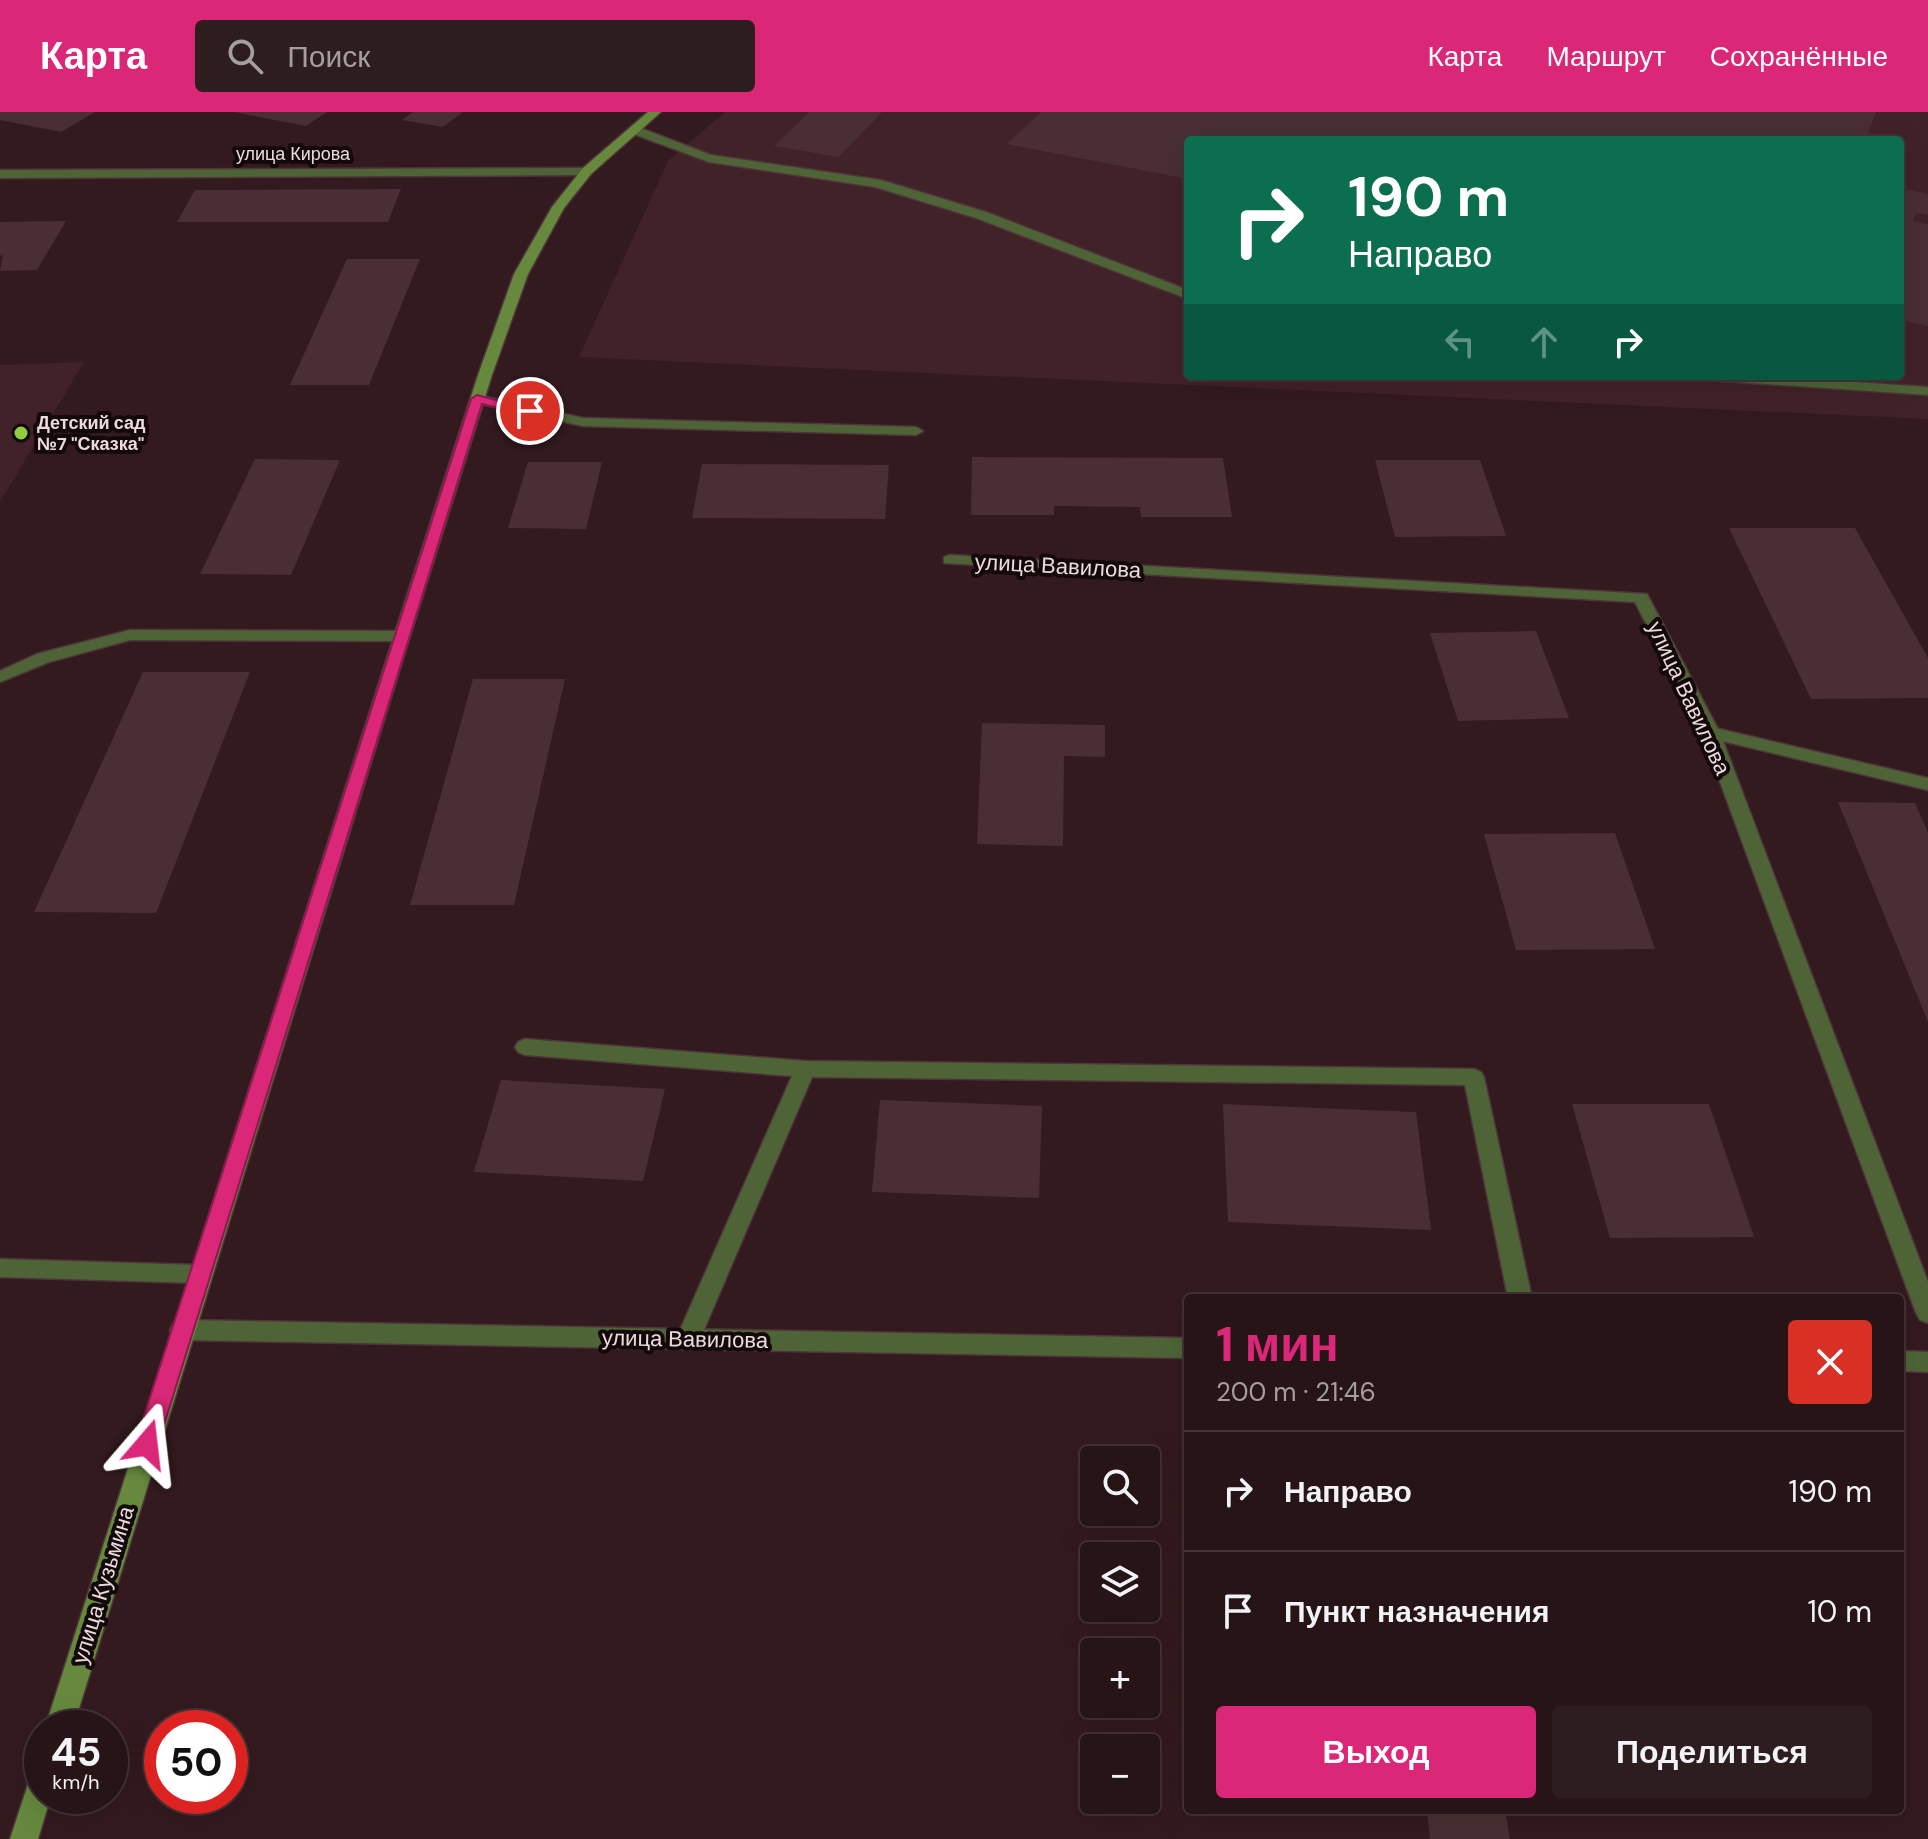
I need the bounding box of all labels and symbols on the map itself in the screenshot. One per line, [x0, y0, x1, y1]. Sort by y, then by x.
street label: улица Кирова [236, 142, 351, 166]
pin [496, 377, 564, 445]
place label: Детский сад №7 "Сказка" [37, 411, 146, 456]
marker: Детский сад №7 "Сказка" [12, 424, 30, 442]
street label: улица Вавилова [974, 547, 1143, 585]
street label: улица Вавилова [1641, 617, 1738, 780]
street label: улица Вавилова [602, 1323, 769, 1355]
position arrow [105, 1402, 189, 1486]
street label: улица Кузьмина [65, 1502, 141, 1667]
speed limit sign: 50 [144, 1710, 248, 1814]

